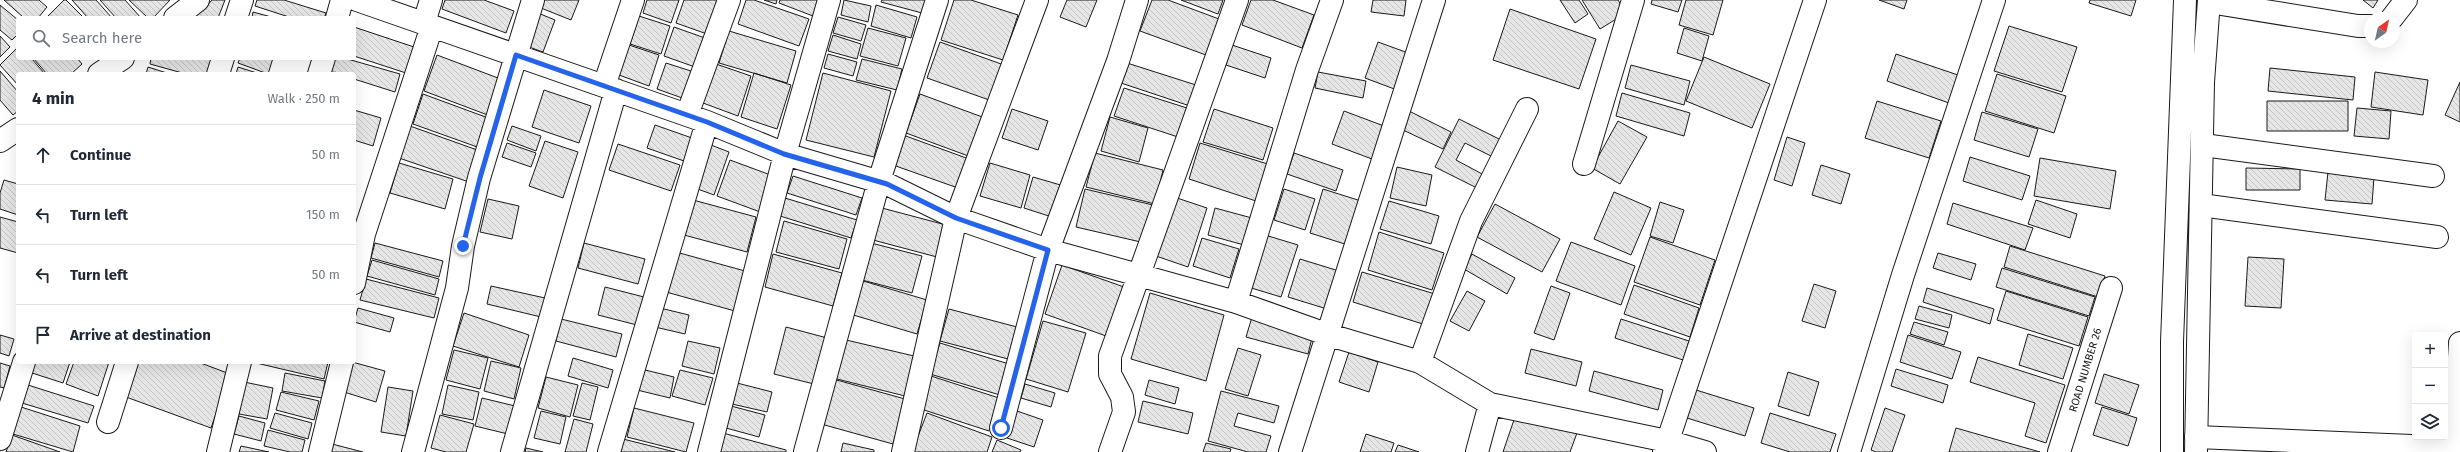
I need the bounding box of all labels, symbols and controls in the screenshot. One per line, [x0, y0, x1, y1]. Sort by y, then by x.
north arrow [2364, 12, 2400, 48]
search box [16, 16, 356, 60]
icon: search [30, 27, 52, 49]
text: Search here [62, 29, 142, 47]
text: 4 min [32, 88, 75, 109]
text: Walk · 250 m [267, 91, 340, 106]
icon: ahead [32, 144, 54, 166]
text: Continue [70, 146, 131, 164]
text: 50 m [312, 147, 340, 162]
icon: left [32, 204, 54, 226]
text: Turn left [70, 206, 128, 224]
text: 150 m [306, 207, 340, 222]
route end [454, 237, 472, 255]
icon: left [32, 264, 54, 286]
text: Turn left [70, 266, 128, 284]
text: 50 m [312, 267, 340, 282]
icon: arrive [32, 324, 54, 346]
text: Arrive at destination [70, 326, 211, 344]
street label: ROAD NUMBER 26 [2067, 326, 2104, 414]
map controls [2412, 332, 2448, 440]
button: + [2412, 332, 2448, 368]
button: − [2412, 368, 2448, 404]
button: layers [2412, 404, 2448, 440]
route start [992, 419, 1010, 437]

